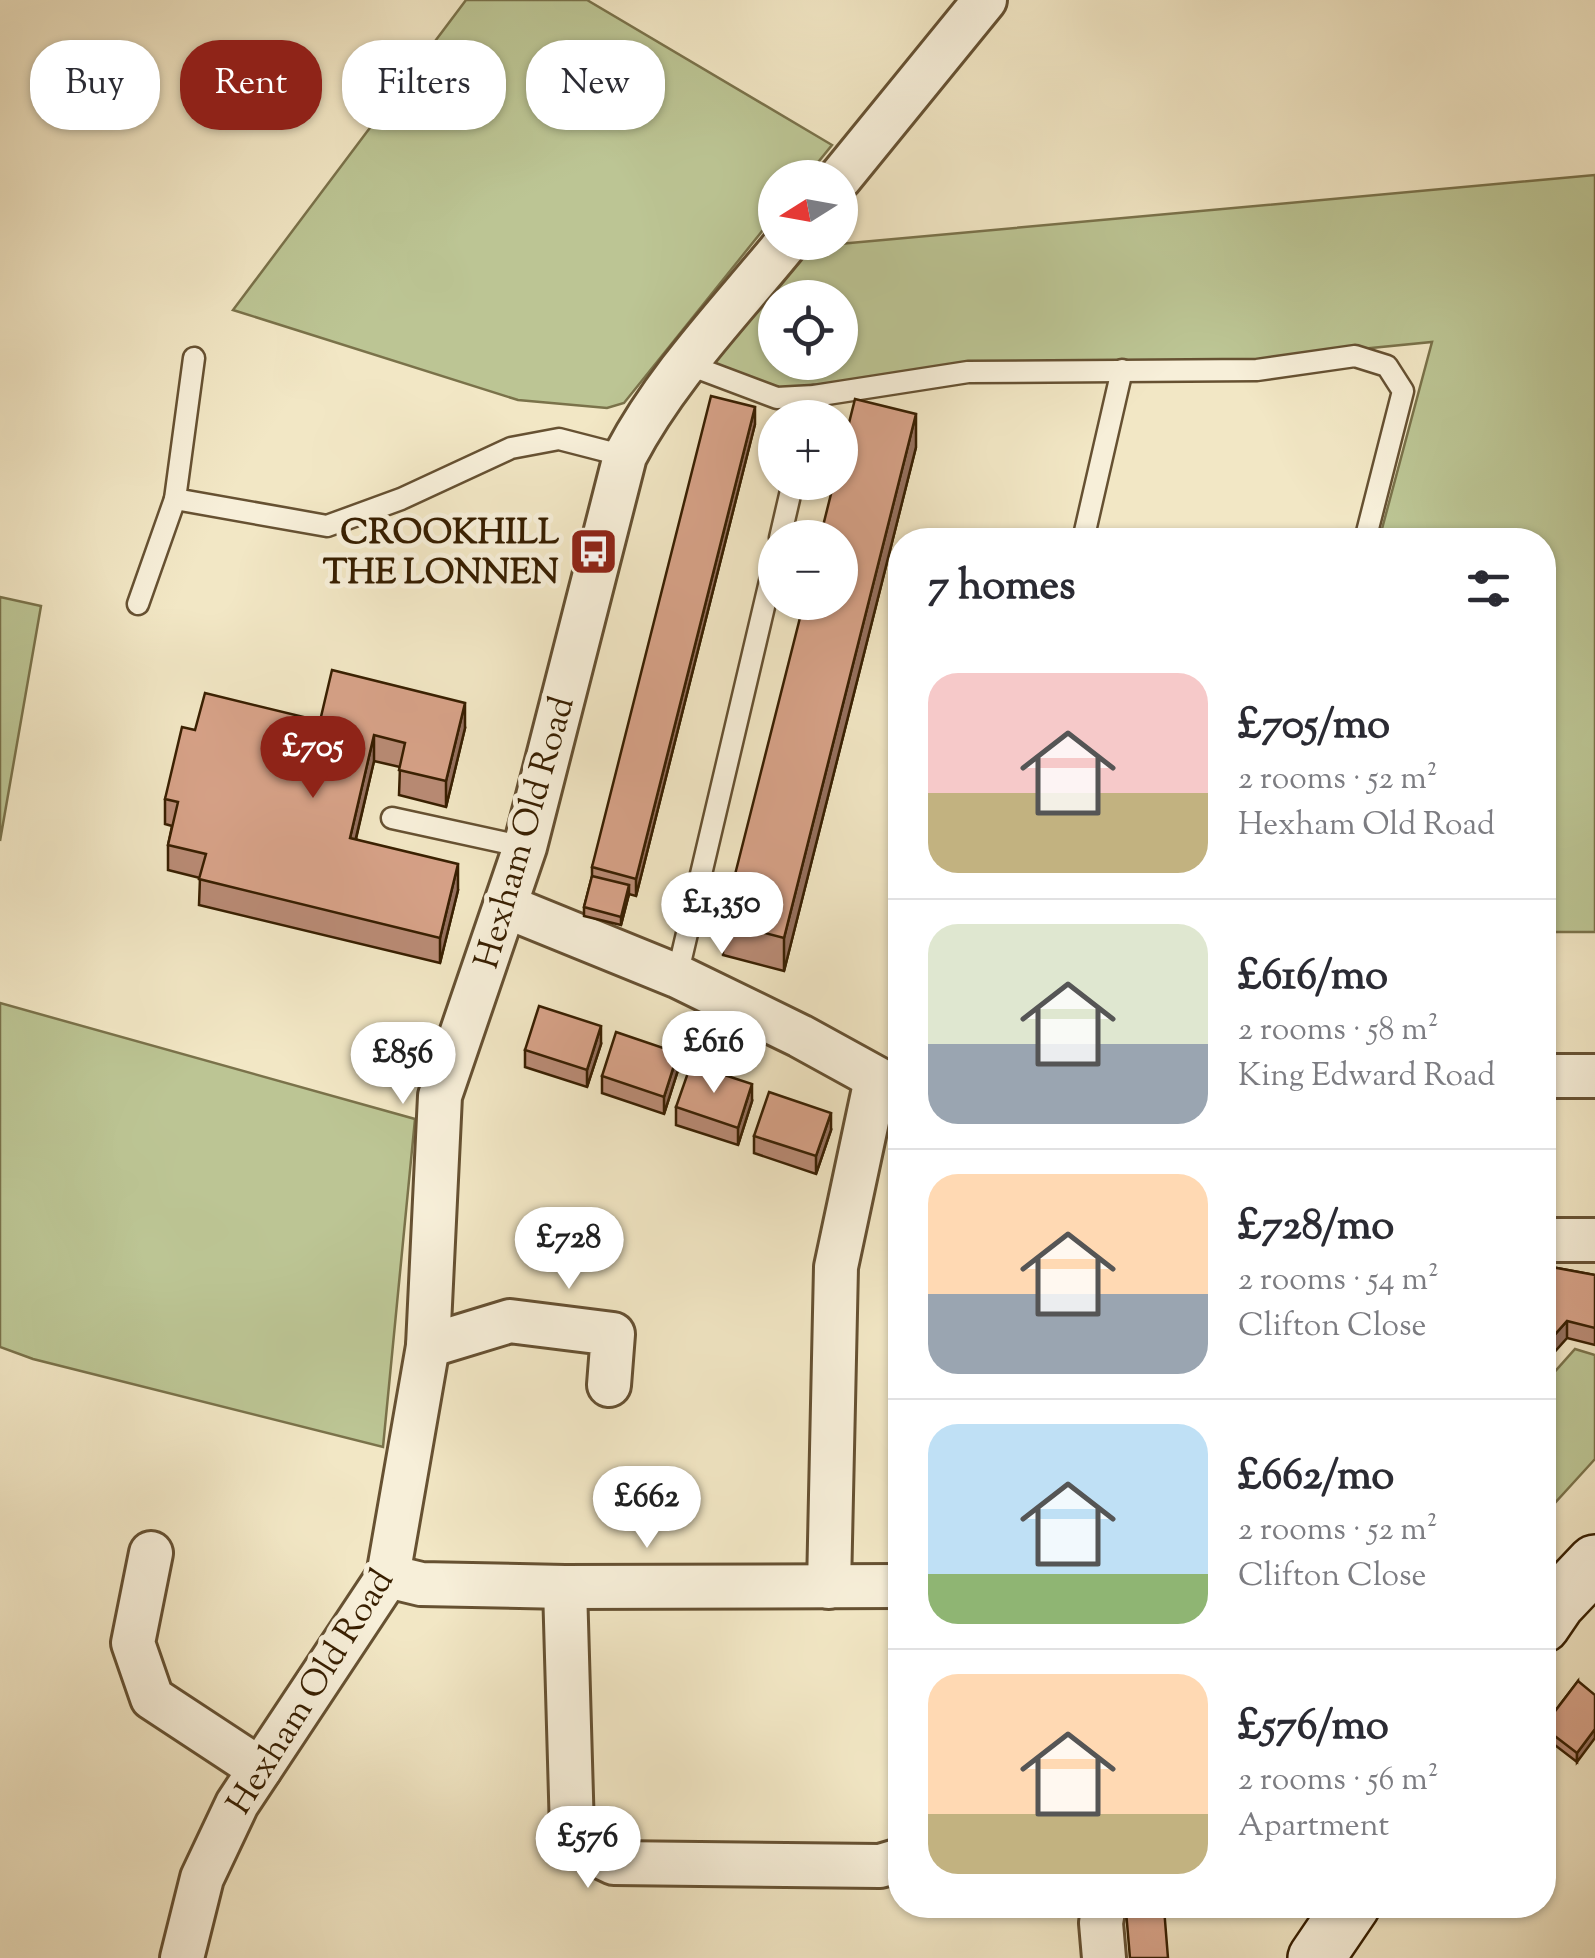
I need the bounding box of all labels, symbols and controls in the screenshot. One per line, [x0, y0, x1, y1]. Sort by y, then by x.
chip: Buy [30, 40, 160, 130]
chip: Rent [180, 40, 322, 130]
chip: Filters [342, 40, 506, 130]
chip: New [526, 40, 665, 130]
north arrow [758, 160, 858, 260]
map controls [758, 160, 858, 620]
button: locate [758, 280, 858, 380]
button: + [758, 400, 858, 500]
place label: CROOKHILL THE LONNEN [323, 509, 559, 600]
button: − [758, 520, 858, 620]
bus stop icon: CROOKHILL THE LONNEN [568, 525, 620, 577]
text: 7 homes [928, 558, 1076, 618]
icon: filters [1461, 561, 1516, 616]
street label: Hexham Old Road [463, 691, 590, 975]
text: £705/mo [1238, 697, 1390, 757]
icon: home [1008, 713, 1128, 833]
pin: £705 [254, 716, 372, 801]
text: £705 [282, 725, 344, 771]
text: 2 rooms · 52 m² [1238, 757, 1438, 803]
text: Hexham Old Road [1238, 803, 1495, 849]
pin: £1,350 [641, 872, 803, 957]
text: £1,350 [683, 881, 761, 927]
text: £616/mo [1238, 948, 1388, 1008]
icon: home [1008, 964, 1128, 1084]
text: 2 rooms · 58 m² [1238, 1008, 1439, 1054]
pin: £616 [655, 1011, 773, 1096]
text: £616 [684, 1020, 744, 1066]
pin: £856 [344, 1022, 462, 1107]
text: £856 [373, 1031, 433, 1077]
text: King Edward Road [1238, 1054, 1495, 1100]
text: £728/mo [1238, 1198, 1394, 1258]
pin: £728 [510, 1207, 628, 1292]
icon: home [1008, 1214, 1128, 1334]
text: £728 [537, 1216, 601, 1262]
text: 2 rooms · 54 m² [1238, 1258, 1439, 1304]
text: Clifton Close [1238, 1304, 1426, 1350]
text: £662/mo [1238, 1448, 1394, 1508]
icon: home [1008, 1464, 1128, 1584]
pin: £662 [588, 1466, 706, 1551]
text: £662 [615, 1475, 679, 1521]
text: 2 rooms · 52 m² [1238, 1508, 1438, 1554]
text: Clifton Close [1238, 1554, 1426, 1600]
street label: Hexham Old Road [216, 1560, 408, 1826]
text: £576/mo [1238, 1698, 1389, 1758]
icon: home [1008, 1714, 1128, 1834]
text: 2 rooms · 56 m² [1238, 1758, 1438, 1804]
text: Apartment [1238, 1804, 1389, 1850]
pin: £576 [529, 1806, 647, 1891]
text: £576 [558, 1815, 618, 1861]

